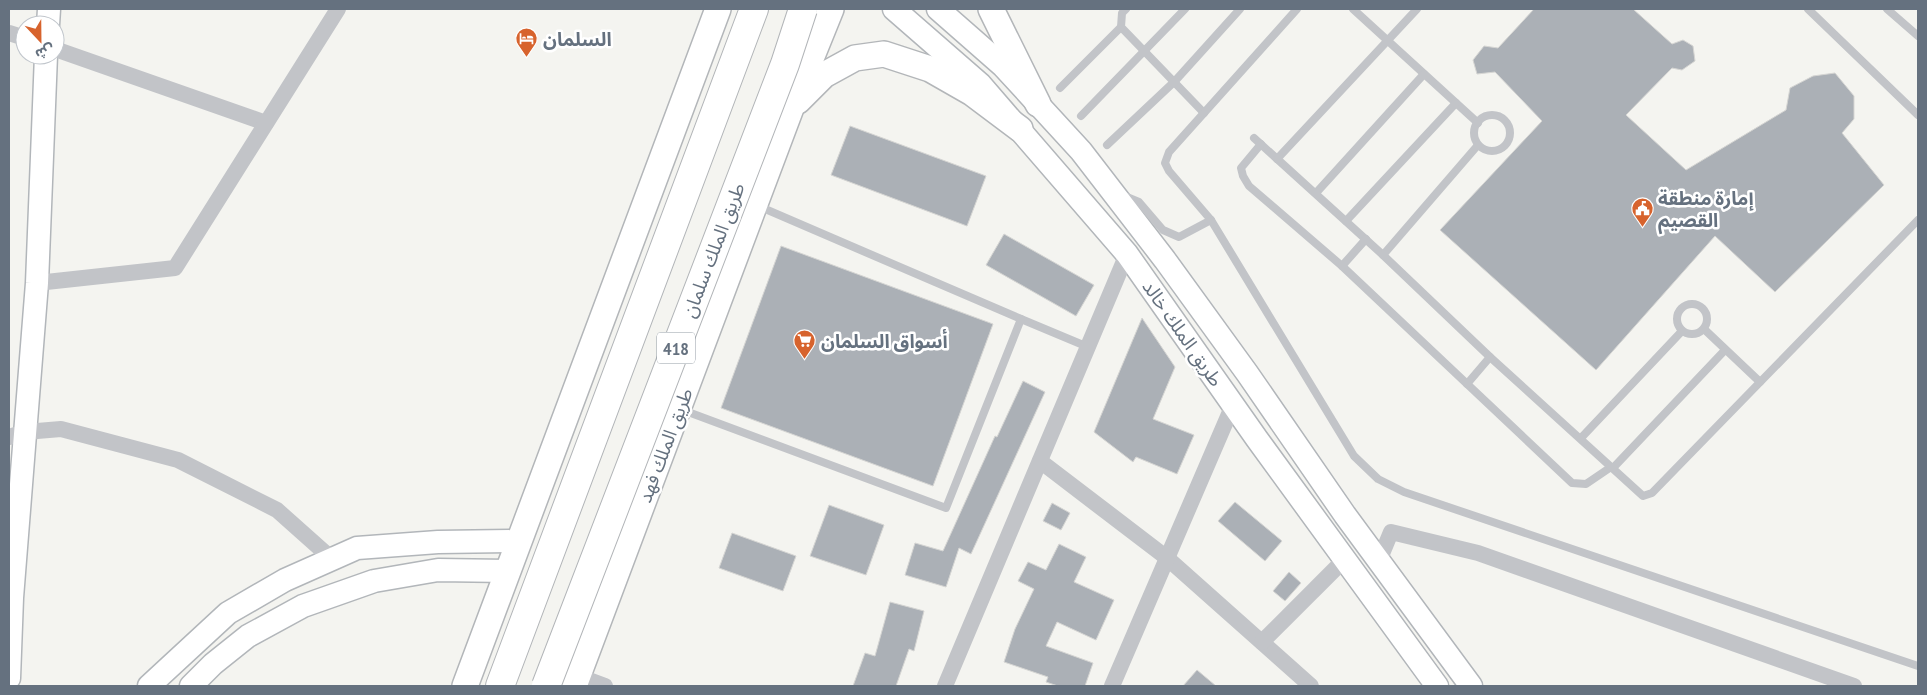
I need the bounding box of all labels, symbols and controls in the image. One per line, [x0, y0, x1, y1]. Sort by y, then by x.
north arrow [15, 15, 65, 65]
hotel icon: السلمان [515, 27, 539, 58]
place label: السلمان [543, 27, 612, 51]
text: ش [33, 40, 57, 64]
street label: طريق الملك سلمان [676, 179, 750, 321]
place label: إمارة منطقة القصيم [1658, 186, 1754, 235]
public building icon: إمارة منطقة القصيم [1630, 197, 1654, 228]
street label: طريق الملك خالد [1138, 275, 1229, 391]
place label: أسواق السلمان [821, 328, 948, 353]
supermarket icon: أسواق السلمان [793, 329, 817, 360]
road number: 418 [657, 332, 695, 363]
street label: طريق الملك فهد [632, 384, 698, 506]

